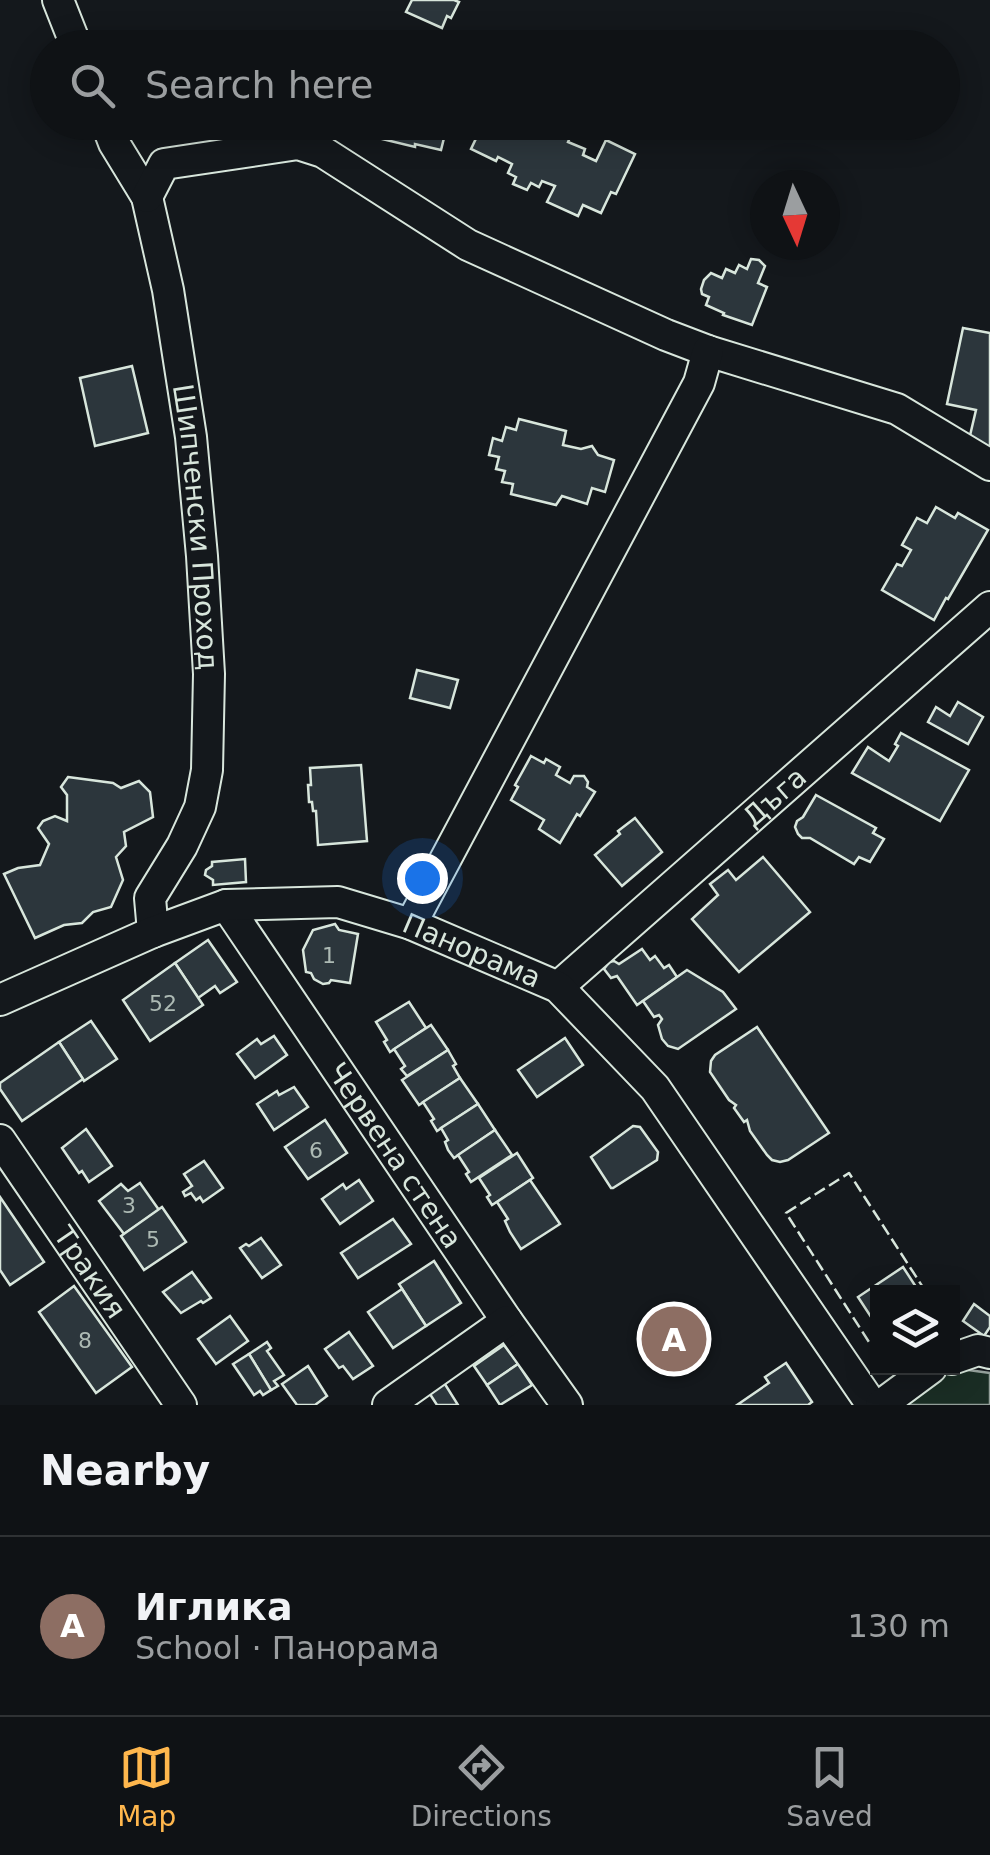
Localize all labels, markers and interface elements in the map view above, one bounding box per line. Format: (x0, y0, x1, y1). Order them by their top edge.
search box (30, 30, 960, 140)
icon: search (65, 58, 120, 113)
text: Search here (145, 63, 373, 107)
north arrow (750, 170, 840, 260)
street label: Шипченски Проход (166, 382, 225, 671)
street label: Дъга (736, 760, 813, 834)
your location (397, 853, 448, 904)
street label: Панорама (398, 907, 546, 995)
house number: 1 (322, 943, 336, 968)
house number: 52 (149, 991, 177, 1016)
street label: Червена стена (320, 1056, 469, 1255)
house number: 6 (309, 1138, 323, 1163)
house number: 3 (122, 1193, 136, 1218)
street label: Тракия (46, 1219, 133, 1325)
house number: 5 (146, 1227, 160, 1252)
map controls (870, 1285, 960, 1375)
button: layers (870, 1285, 960, 1375)
pin: A (642, 1302, 706, 1376)
house number: 8 (78, 1328, 92, 1353)
text: Nearby (40, 1446, 210, 1495)
text: Иглика (135, 1585, 293, 1629)
text: A (60, 1607, 85, 1645)
text: 130 m (848, 1607, 950, 1645)
text: School · Панорама (135, 1629, 440, 1667)
tab: Map (117, 1740, 176, 1833)
tab: Directions (411, 1740, 552, 1833)
tab: Saved (786, 1740, 873, 1833)

